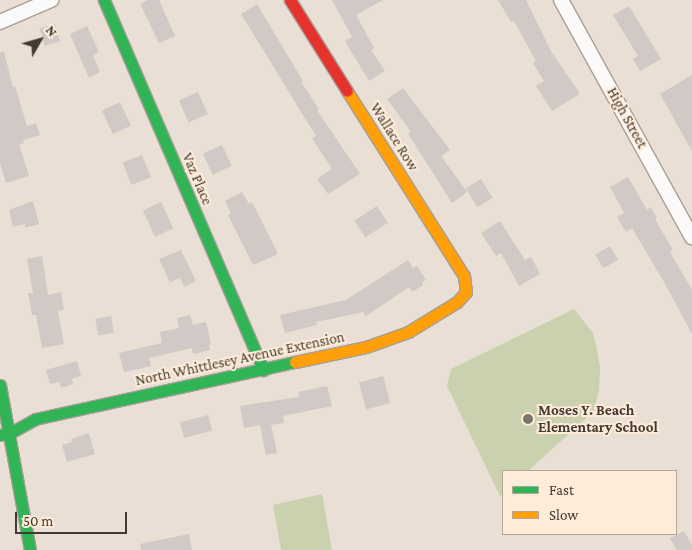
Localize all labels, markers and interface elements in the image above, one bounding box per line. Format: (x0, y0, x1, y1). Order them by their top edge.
north arrow (15, 15, 65, 65)
text: N (43, 22, 61, 39)
street label: High Street (603, 84, 651, 152)
street label: Wallace Row (366, 100, 422, 174)
street label: Vaz Place (178, 150, 216, 208)
street label: North Whittlesey Avenue Extension (134, 328, 346, 390)
place label: Moses Y. Beach Elementary School (538, 401, 658, 436)
marker: Moses Y. Beach Elementary School (522, 413, 534, 425)
legend (502, 470, 677, 535)
text: Fast (549, 482, 574, 498)
scale bar (18, 502, 130, 534)
text: Slow (549, 507, 578, 523)
text: 50 m (23, 513, 53, 529)

